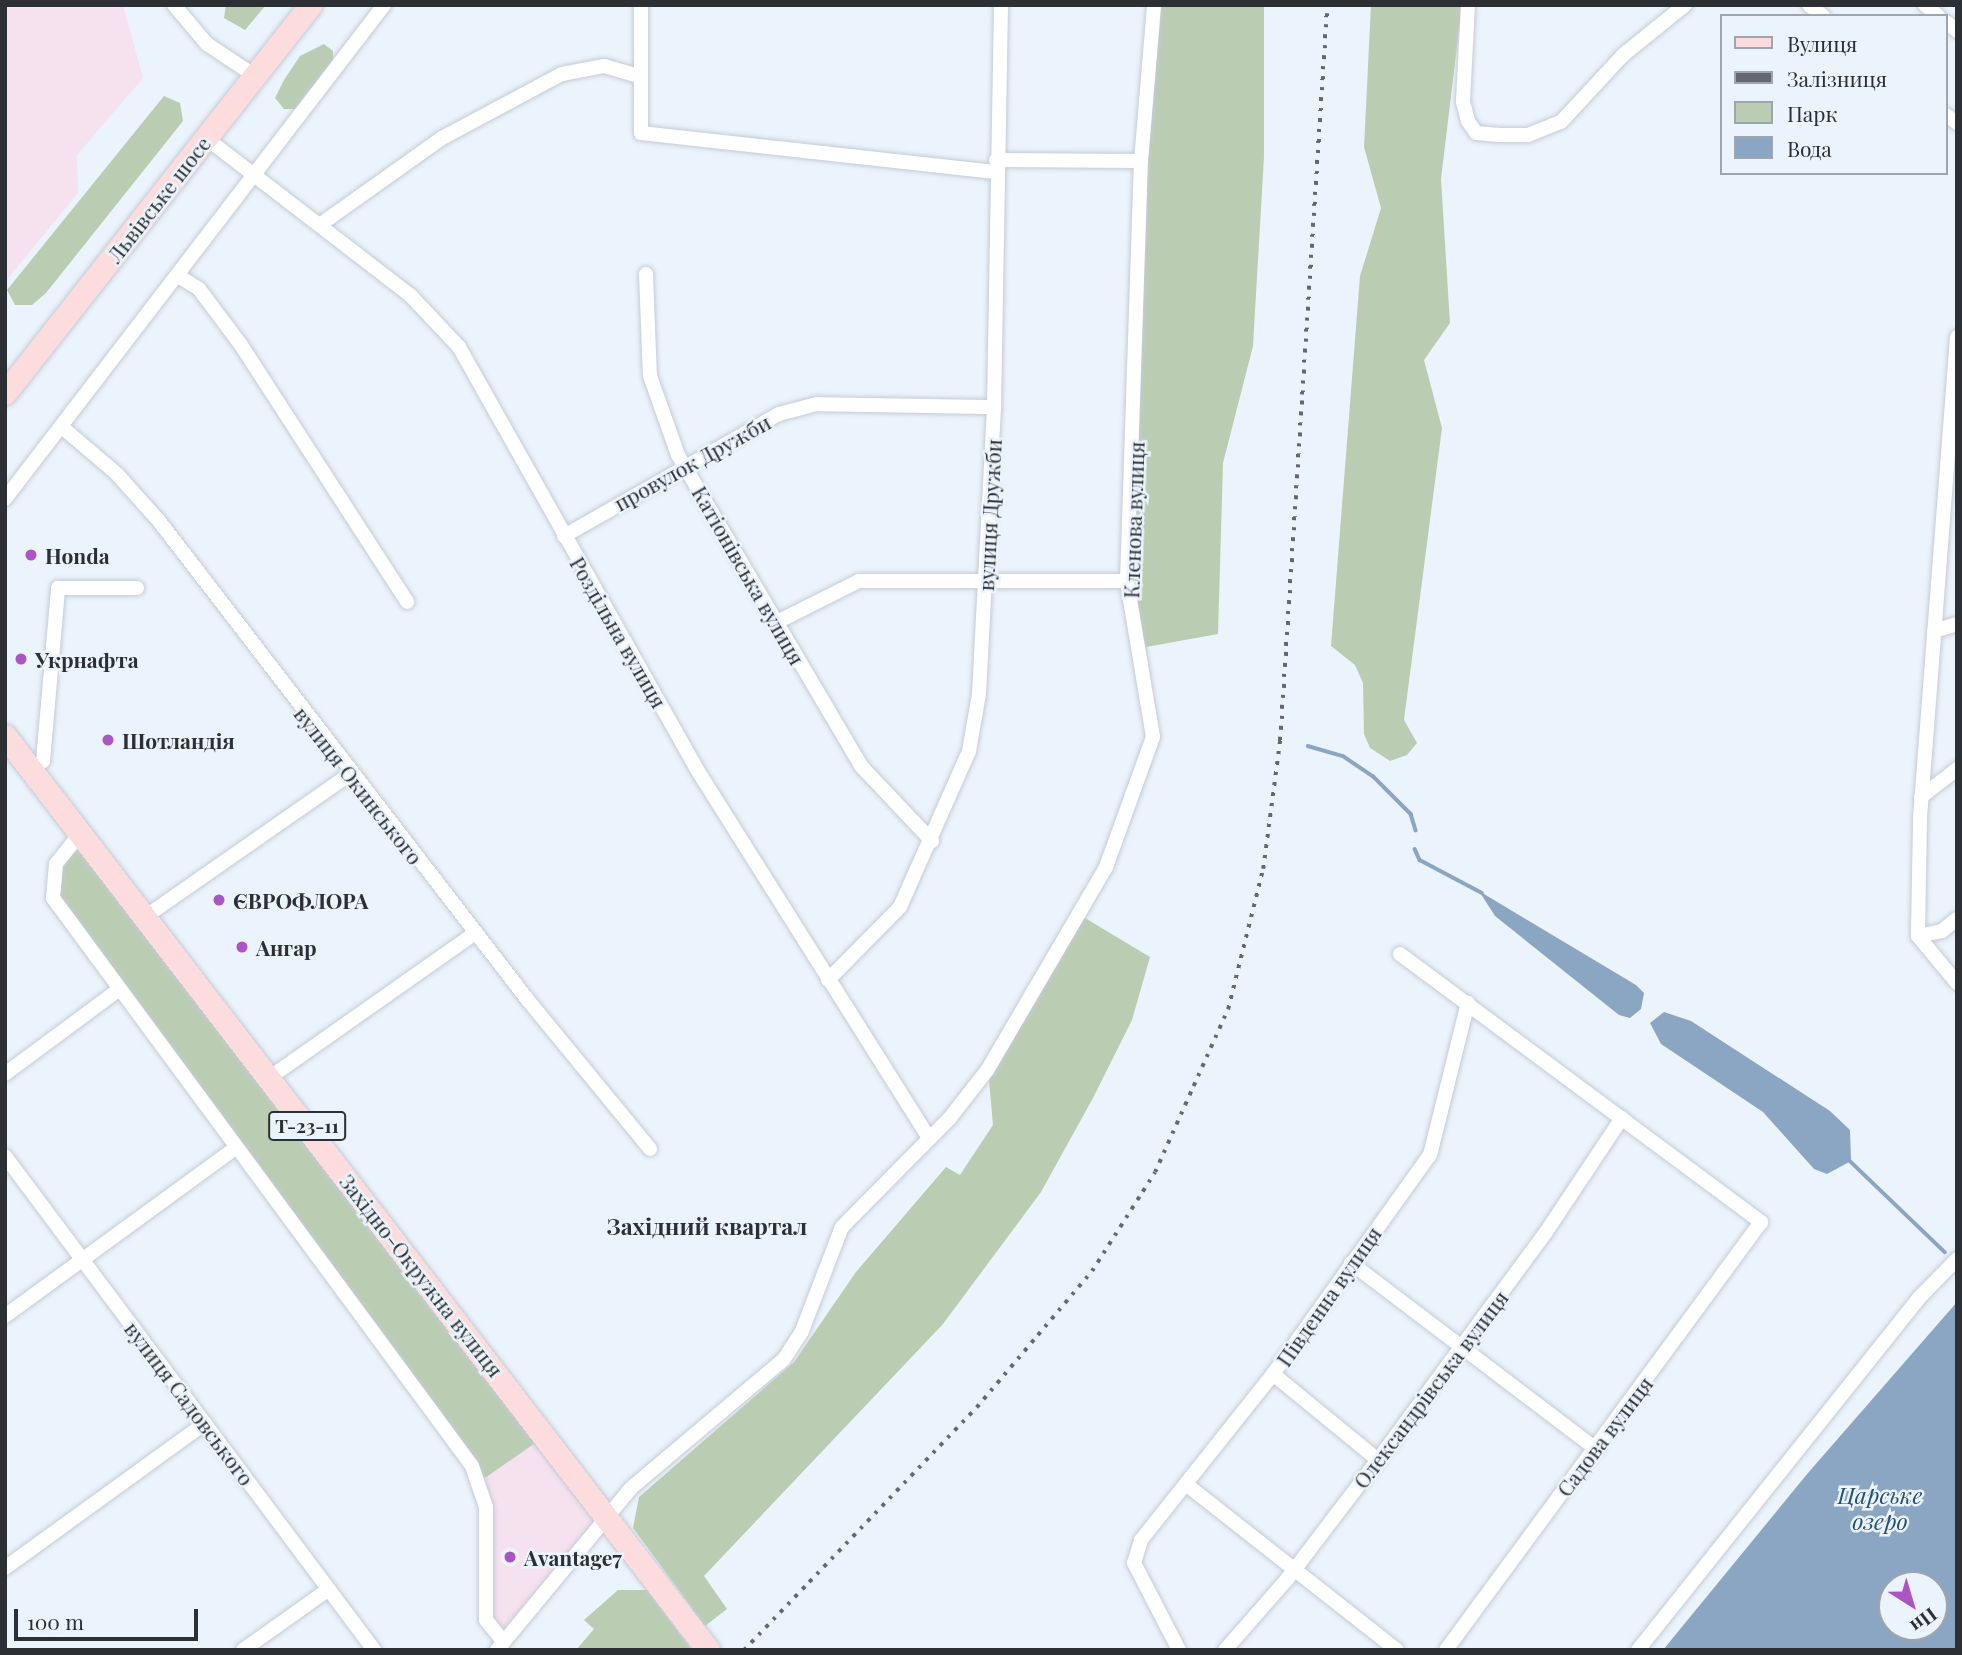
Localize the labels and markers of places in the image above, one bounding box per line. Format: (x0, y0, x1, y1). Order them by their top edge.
place label: Honda (45, 542, 110, 568)
marker: Honda (23, 547, 39, 563)
place label: Укрнафта (35, 646, 139, 672)
marker: Укрнафта (13, 651, 29, 667)
place label: Шотландія (122, 727, 235, 753)
marker: Шотландія (100, 732, 116, 748)
place label: ЄВРОФЛОРА (233, 887, 369, 913)
marker: ЄВРОФЛОРА (211, 892, 227, 908)
place label: Ангар (256, 934, 317, 960)
marker: Ангар (234, 939, 250, 955)
place label: Avantage7 (524, 1544, 622, 1570)
marker: Avantage7 (502, 1549, 518, 1565)

